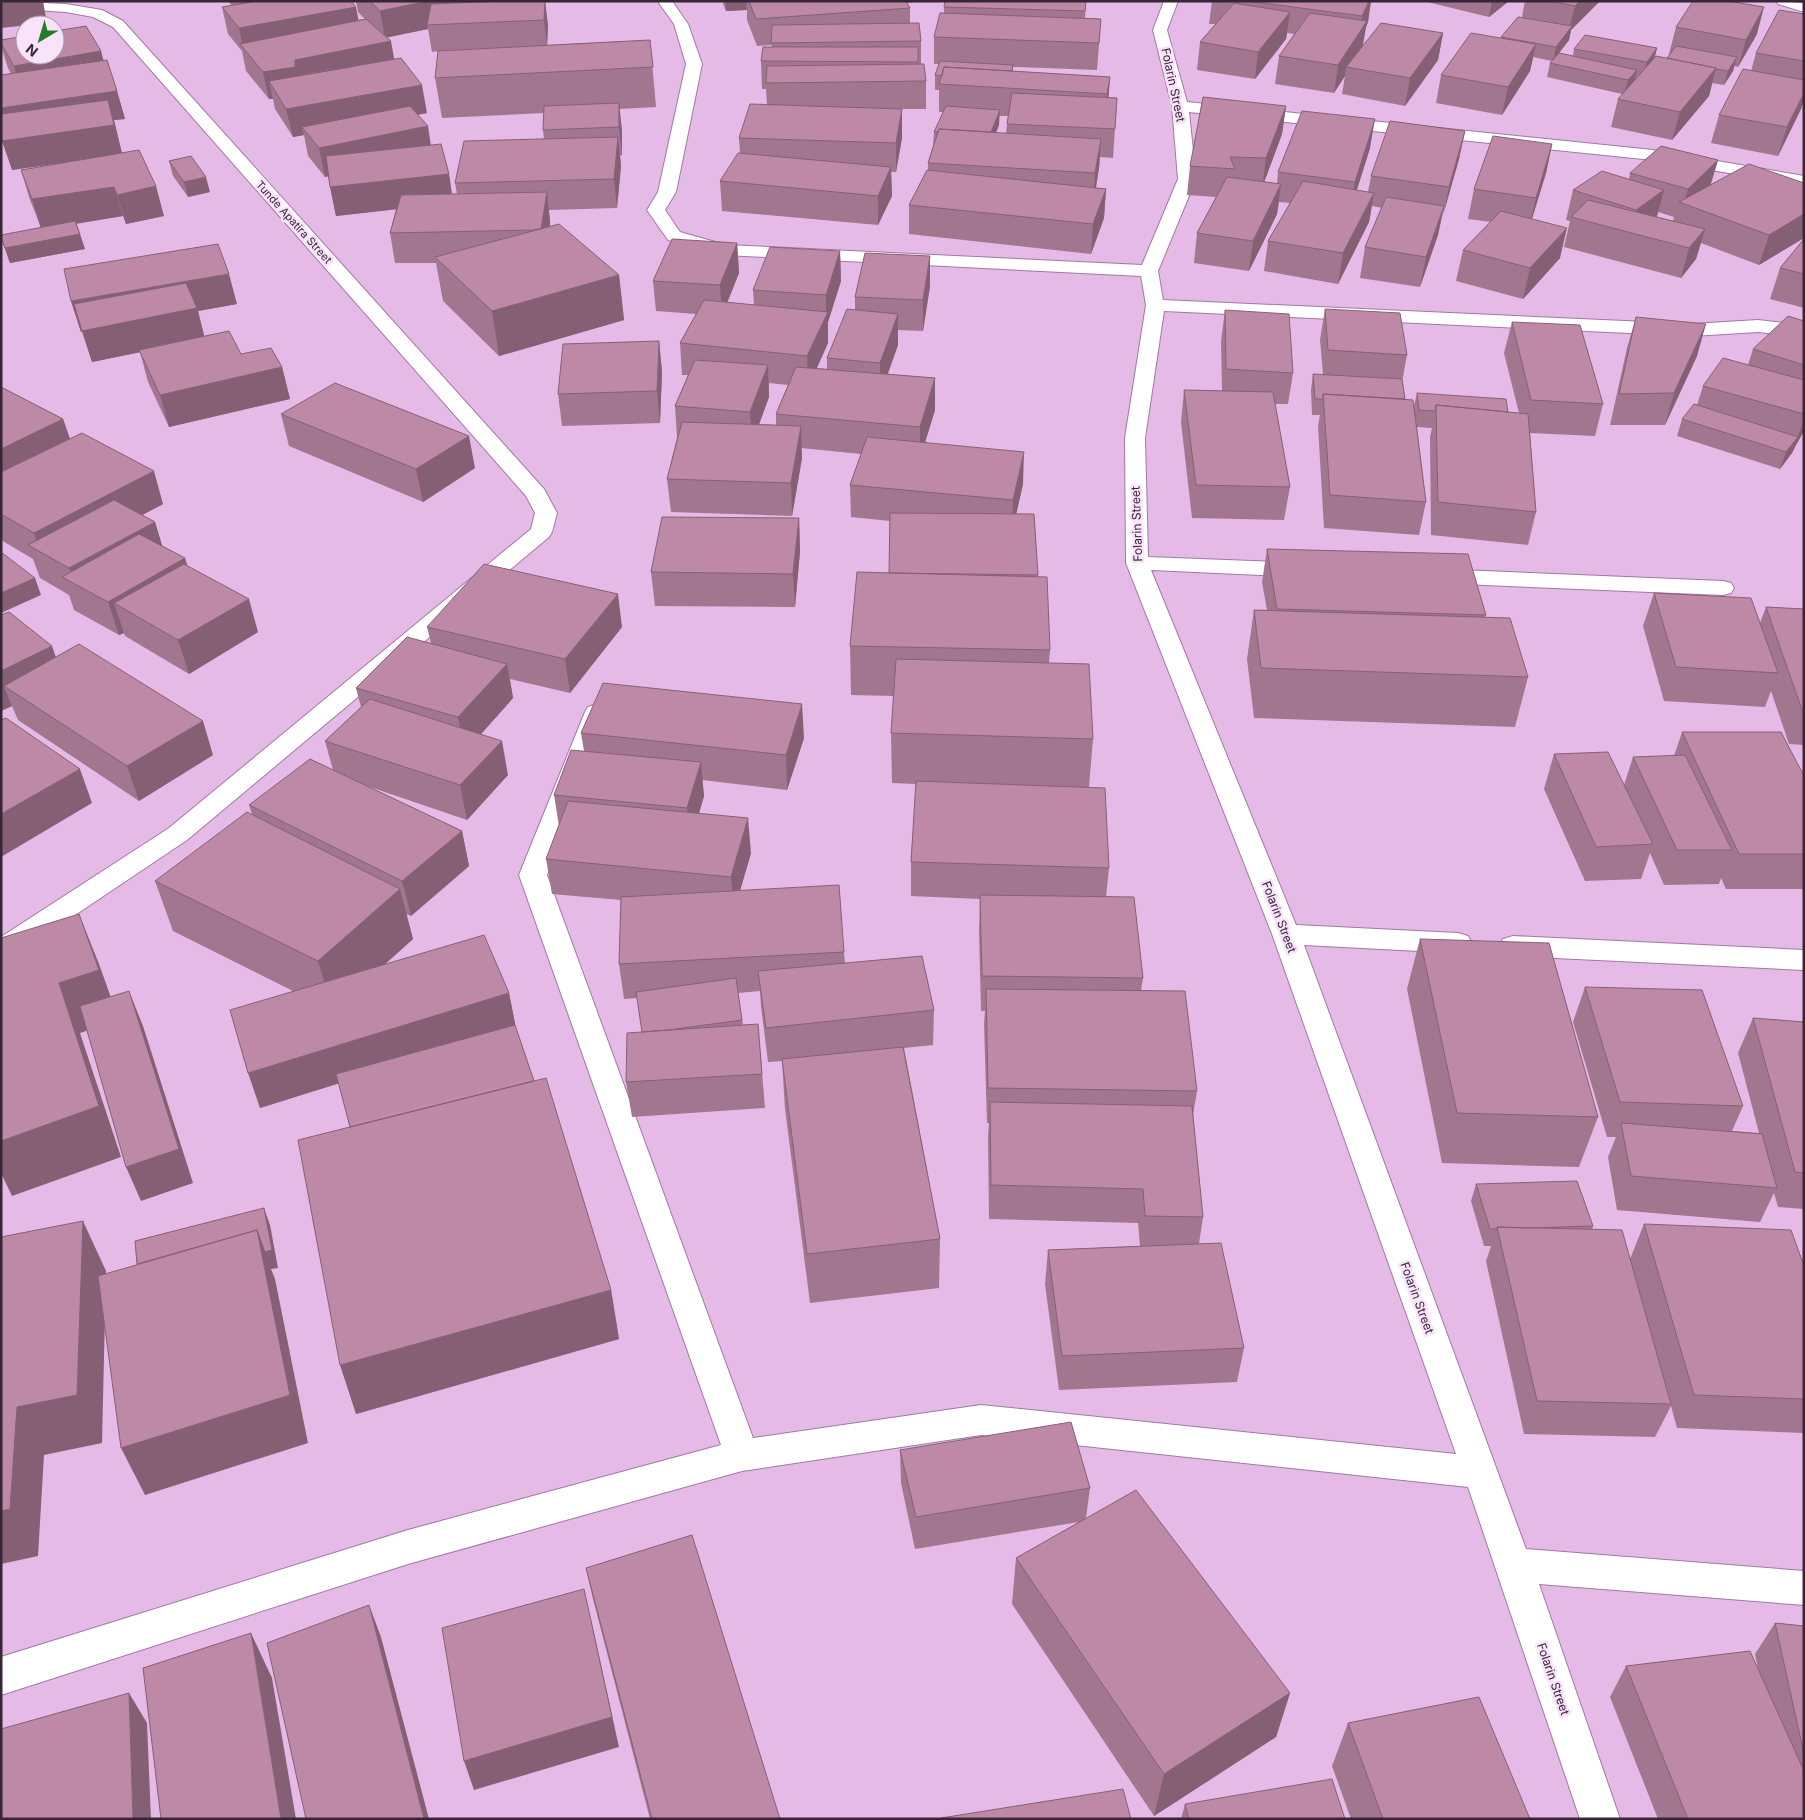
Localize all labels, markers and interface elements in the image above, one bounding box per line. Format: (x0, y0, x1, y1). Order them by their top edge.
north arrow (15, 15, 65, 65)
text: N (22, 41, 41, 61)
street label: Folarin Street (1158, 46, 1189, 123)
street label: Tunde Apatira Street (253, 178, 335, 267)
street label: Folarin Street (1128, 486, 1145, 562)
street label: Folarin Street (1259, 879, 1300, 955)
street label: Folarin Street (1398, 1260, 1437, 1336)
street label: Folarin Street (1534, 1641, 1573, 1717)

